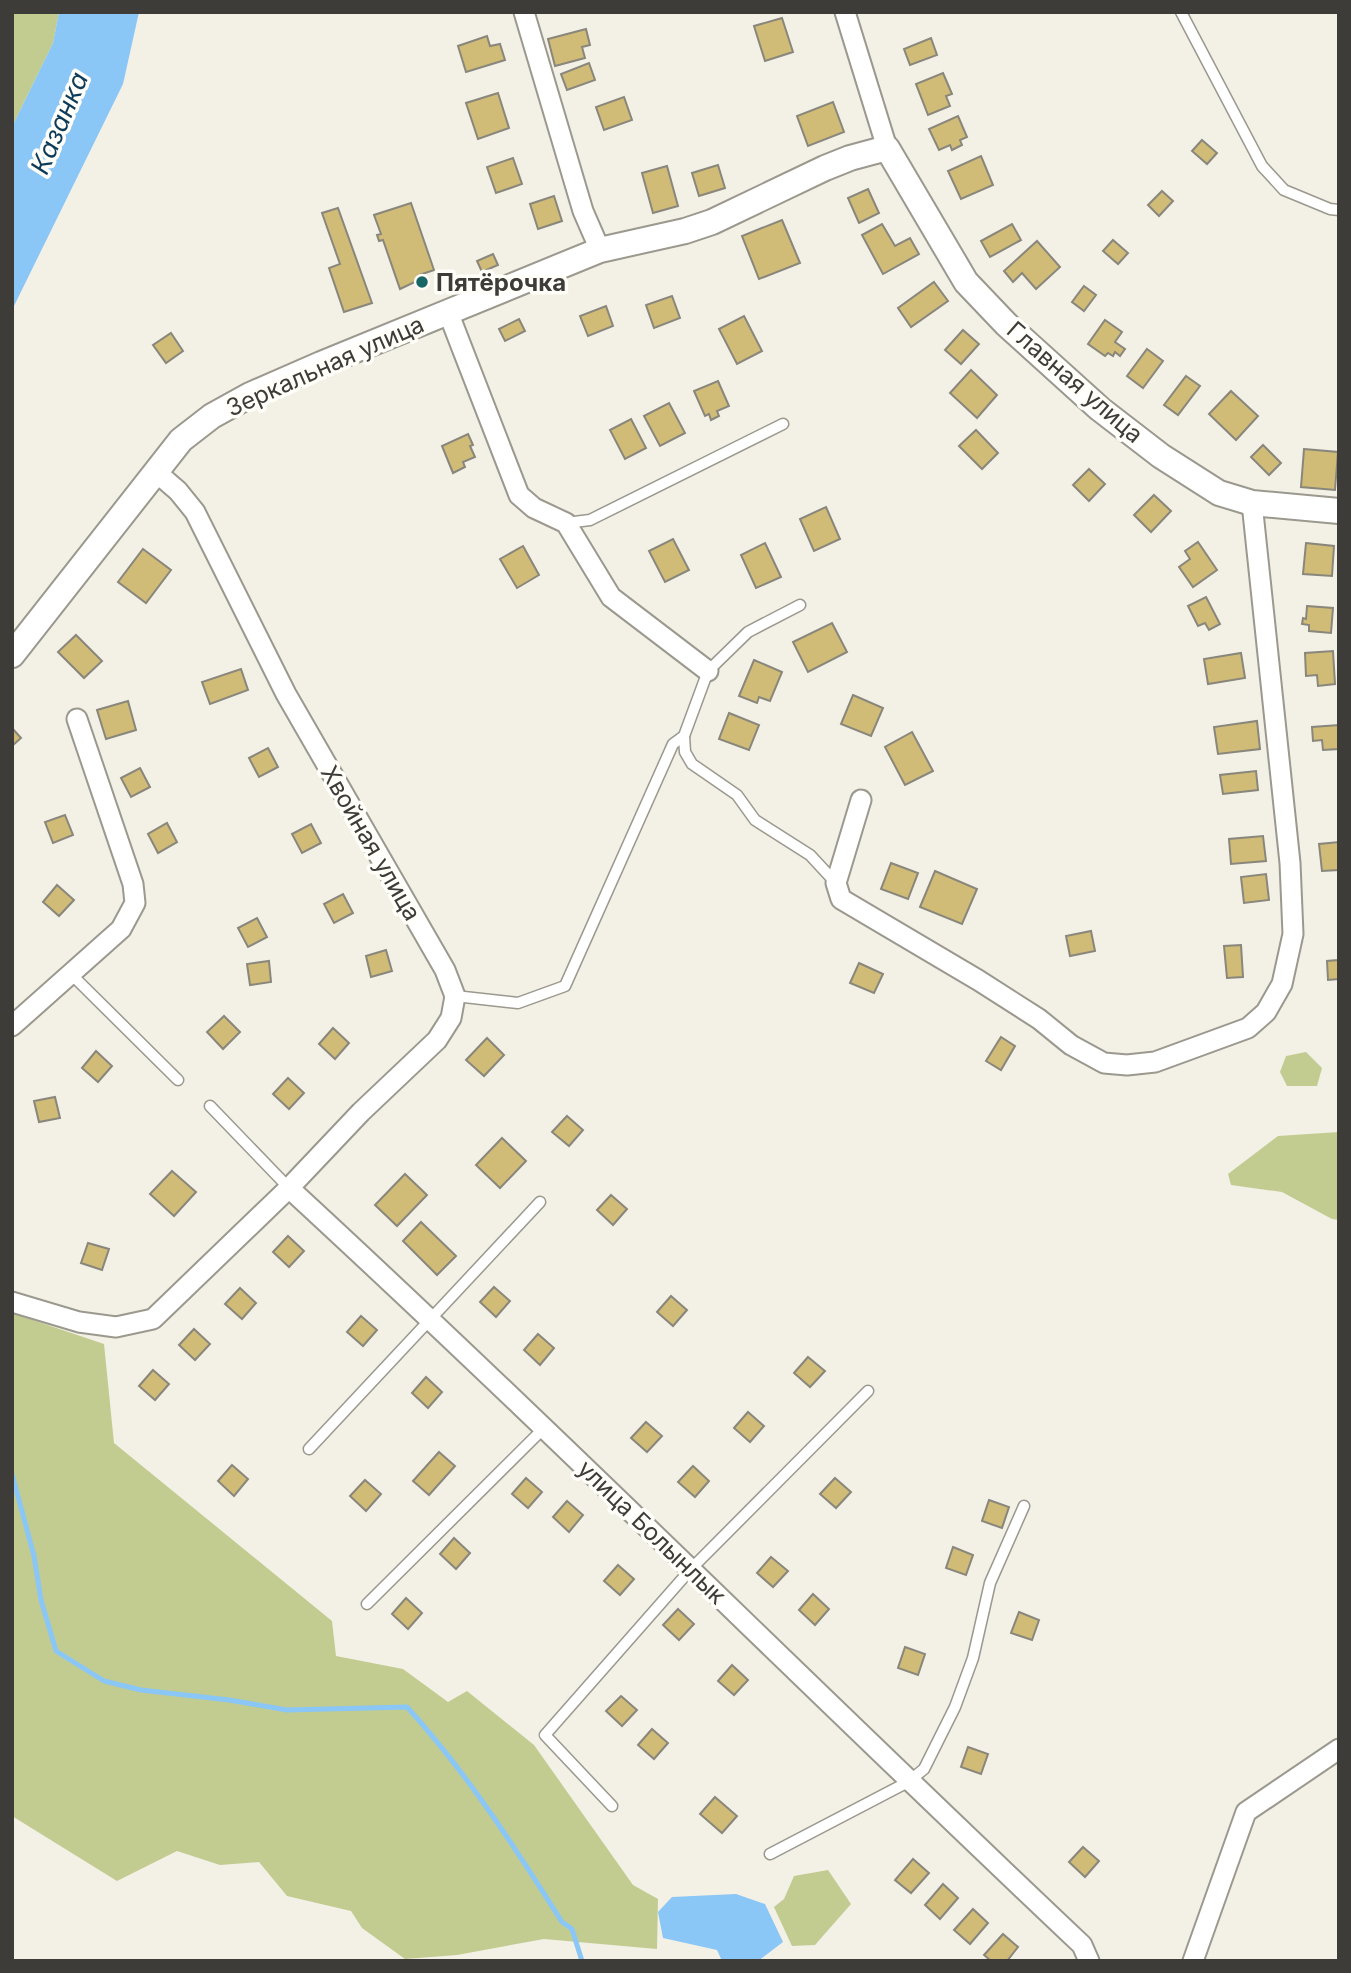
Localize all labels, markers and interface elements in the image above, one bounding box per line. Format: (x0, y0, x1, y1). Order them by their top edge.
water label: Казанка (24, 67, 94, 179)
place label: Пятёрочка (436, 268, 566, 297)
marker: Пятёрочка (414, 274, 430, 290)
street label: Зеркальная улица (222, 309, 428, 423)
street label: Главная улица (1001, 315, 1149, 449)
street label: Хвойная улица (315, 760, 427, 926)
street label: улица Болынлык (572, 1454, 732, 1610)

